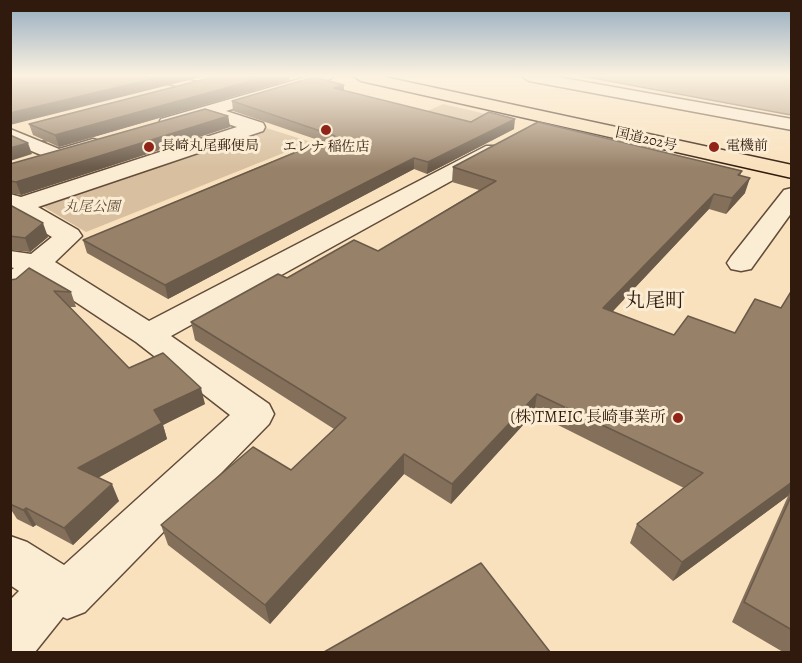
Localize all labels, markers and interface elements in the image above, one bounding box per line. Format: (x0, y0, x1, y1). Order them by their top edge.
marker: エレナ 稲佐店 (319, 123, 333, 137)
street label: 国道202号 (614, 125, 678, 155)
place label: 長崎丸尾郵便局 (161, 139, 259, 155)
place label: 電機前 (726, 139, 768, 155)
marker: 長崎丸尾郵便局 (142, 140, 156, 154)
place label: エレナ 稲佐店 (283, 140, 369, 156)
marker: 電機前 (707, 140, 721, 154)
park label: 丸尾公園 (64, 200, 120, 216)
district label: 丸尾町 (625, 290, 685, 314)
place label: (株)TMEIC 長崎事業所 (511, 408, 666, 428)
marker: (株)TMEIC 長崎事業所 (671, 411, 685, 425)

